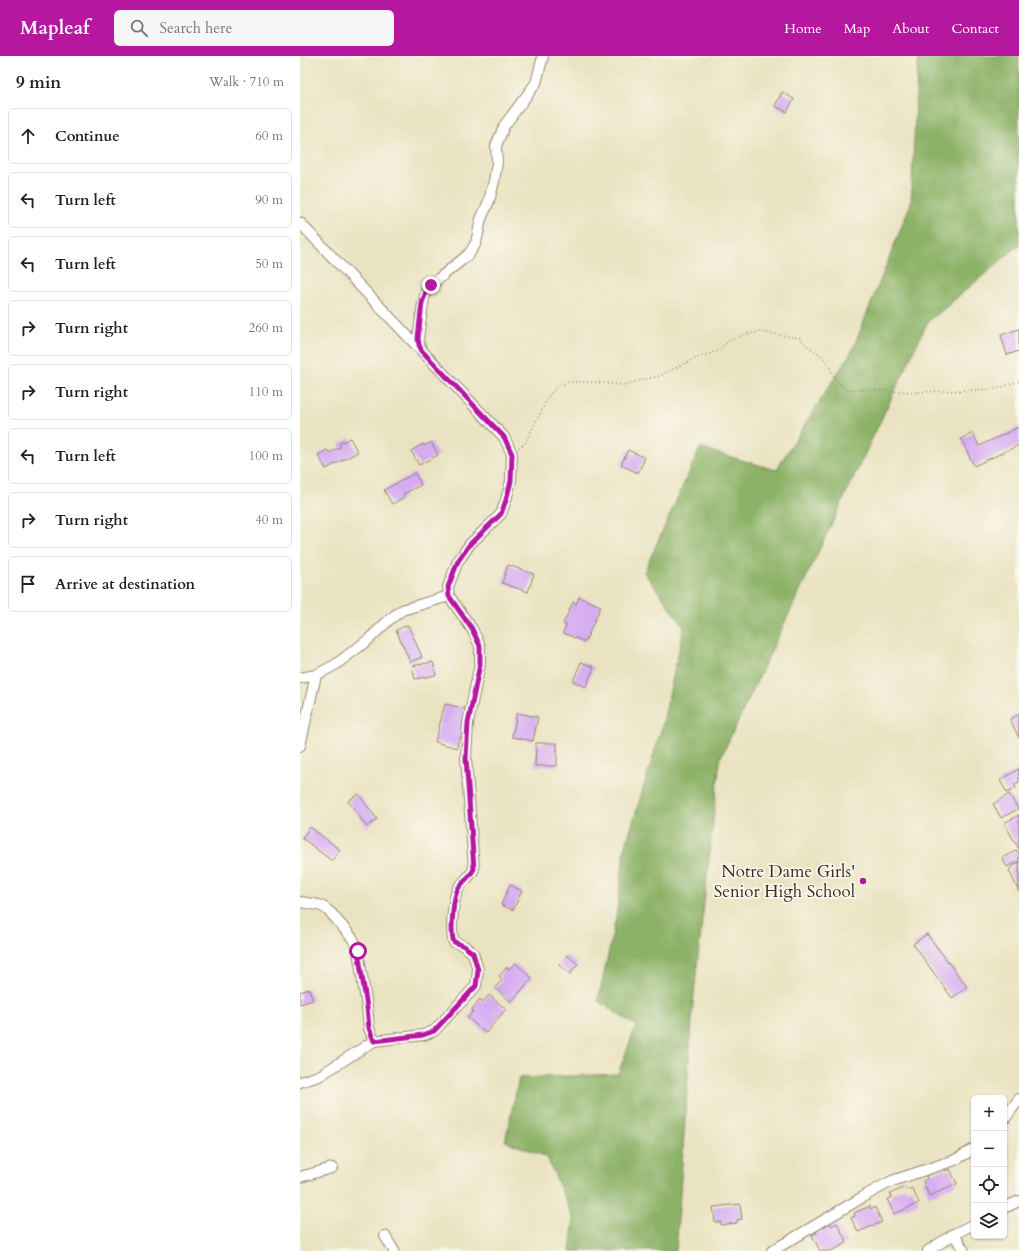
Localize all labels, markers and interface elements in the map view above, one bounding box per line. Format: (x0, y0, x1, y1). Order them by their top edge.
search box (114, 10, 394, 46)
text: Mapleaf (20, 15, 90, 41)
icon: search (128, 17, 150, 39)
text: Search here (160, 18, 232, 38)
text: Home (784, 19, 822, 38)
text: Map (844, 19, 870, 38)
text: About (892, 19, 929, 38)
text: Contact (951, 19, 999, 38)
text: 9 min (16, 71, 61, 94)
text: Walk · 710 m (209, 73, 284, 91)
icon: ahead (17, 125, 39, 147)
text: Continue (55, 126, 120, 146)
text: 60 m (255, 127, 283, 145)
icon: left (17, 189, 39, 211)
text: Turn left (55, 190, 116, 210)
text: 90 m (255, 191, 283, 209)
icon: left (17, 253, 39, 275)
text: Turn left (55, 254, 116, 274)
text: 50 m (255, 255, 283, 273)
route end (422, 276, 440, 294)
icon: right (17, 317, 39, 339)
text: Turn right (55, 318, 128, 338)
text: 260 m (249, 319, 283, 337)
icon: right (17, 381, 39, 403)
text: Turn right (55, 382, 128, 402)
text: 110 m (249, 383, 283, 401)
icon: left (17, 445, 39, 467)
text: Turn left (55, 446, 116, 466)
text: 100 m (249, 447, 283, 465)
icon: right (17, 509, 39, 531)
text: Turn right (55, 510, 128, 530)
text: 40 m (255, 511, 283, 529)
icon: arrive (17, 573, 39, 595)
text: Arrive at destination (55, 574, 195, 594)
place label: Notre Dame Girls' Senior High School (714, 860, 856, 903)
marker: Notre Dame Girls' Senior High School (858, 876, 868, 886)
route start (349, 942, 367, 960)
map controls (971, 1095, 1007, 1239)
button: + (971, 1095, 1007, 1131)
button: − (971, 1131, 1007, 1167)
button: locate (971, 1167, 1007, 1203)
button: layers (971, 1203, 1007, 1239)

